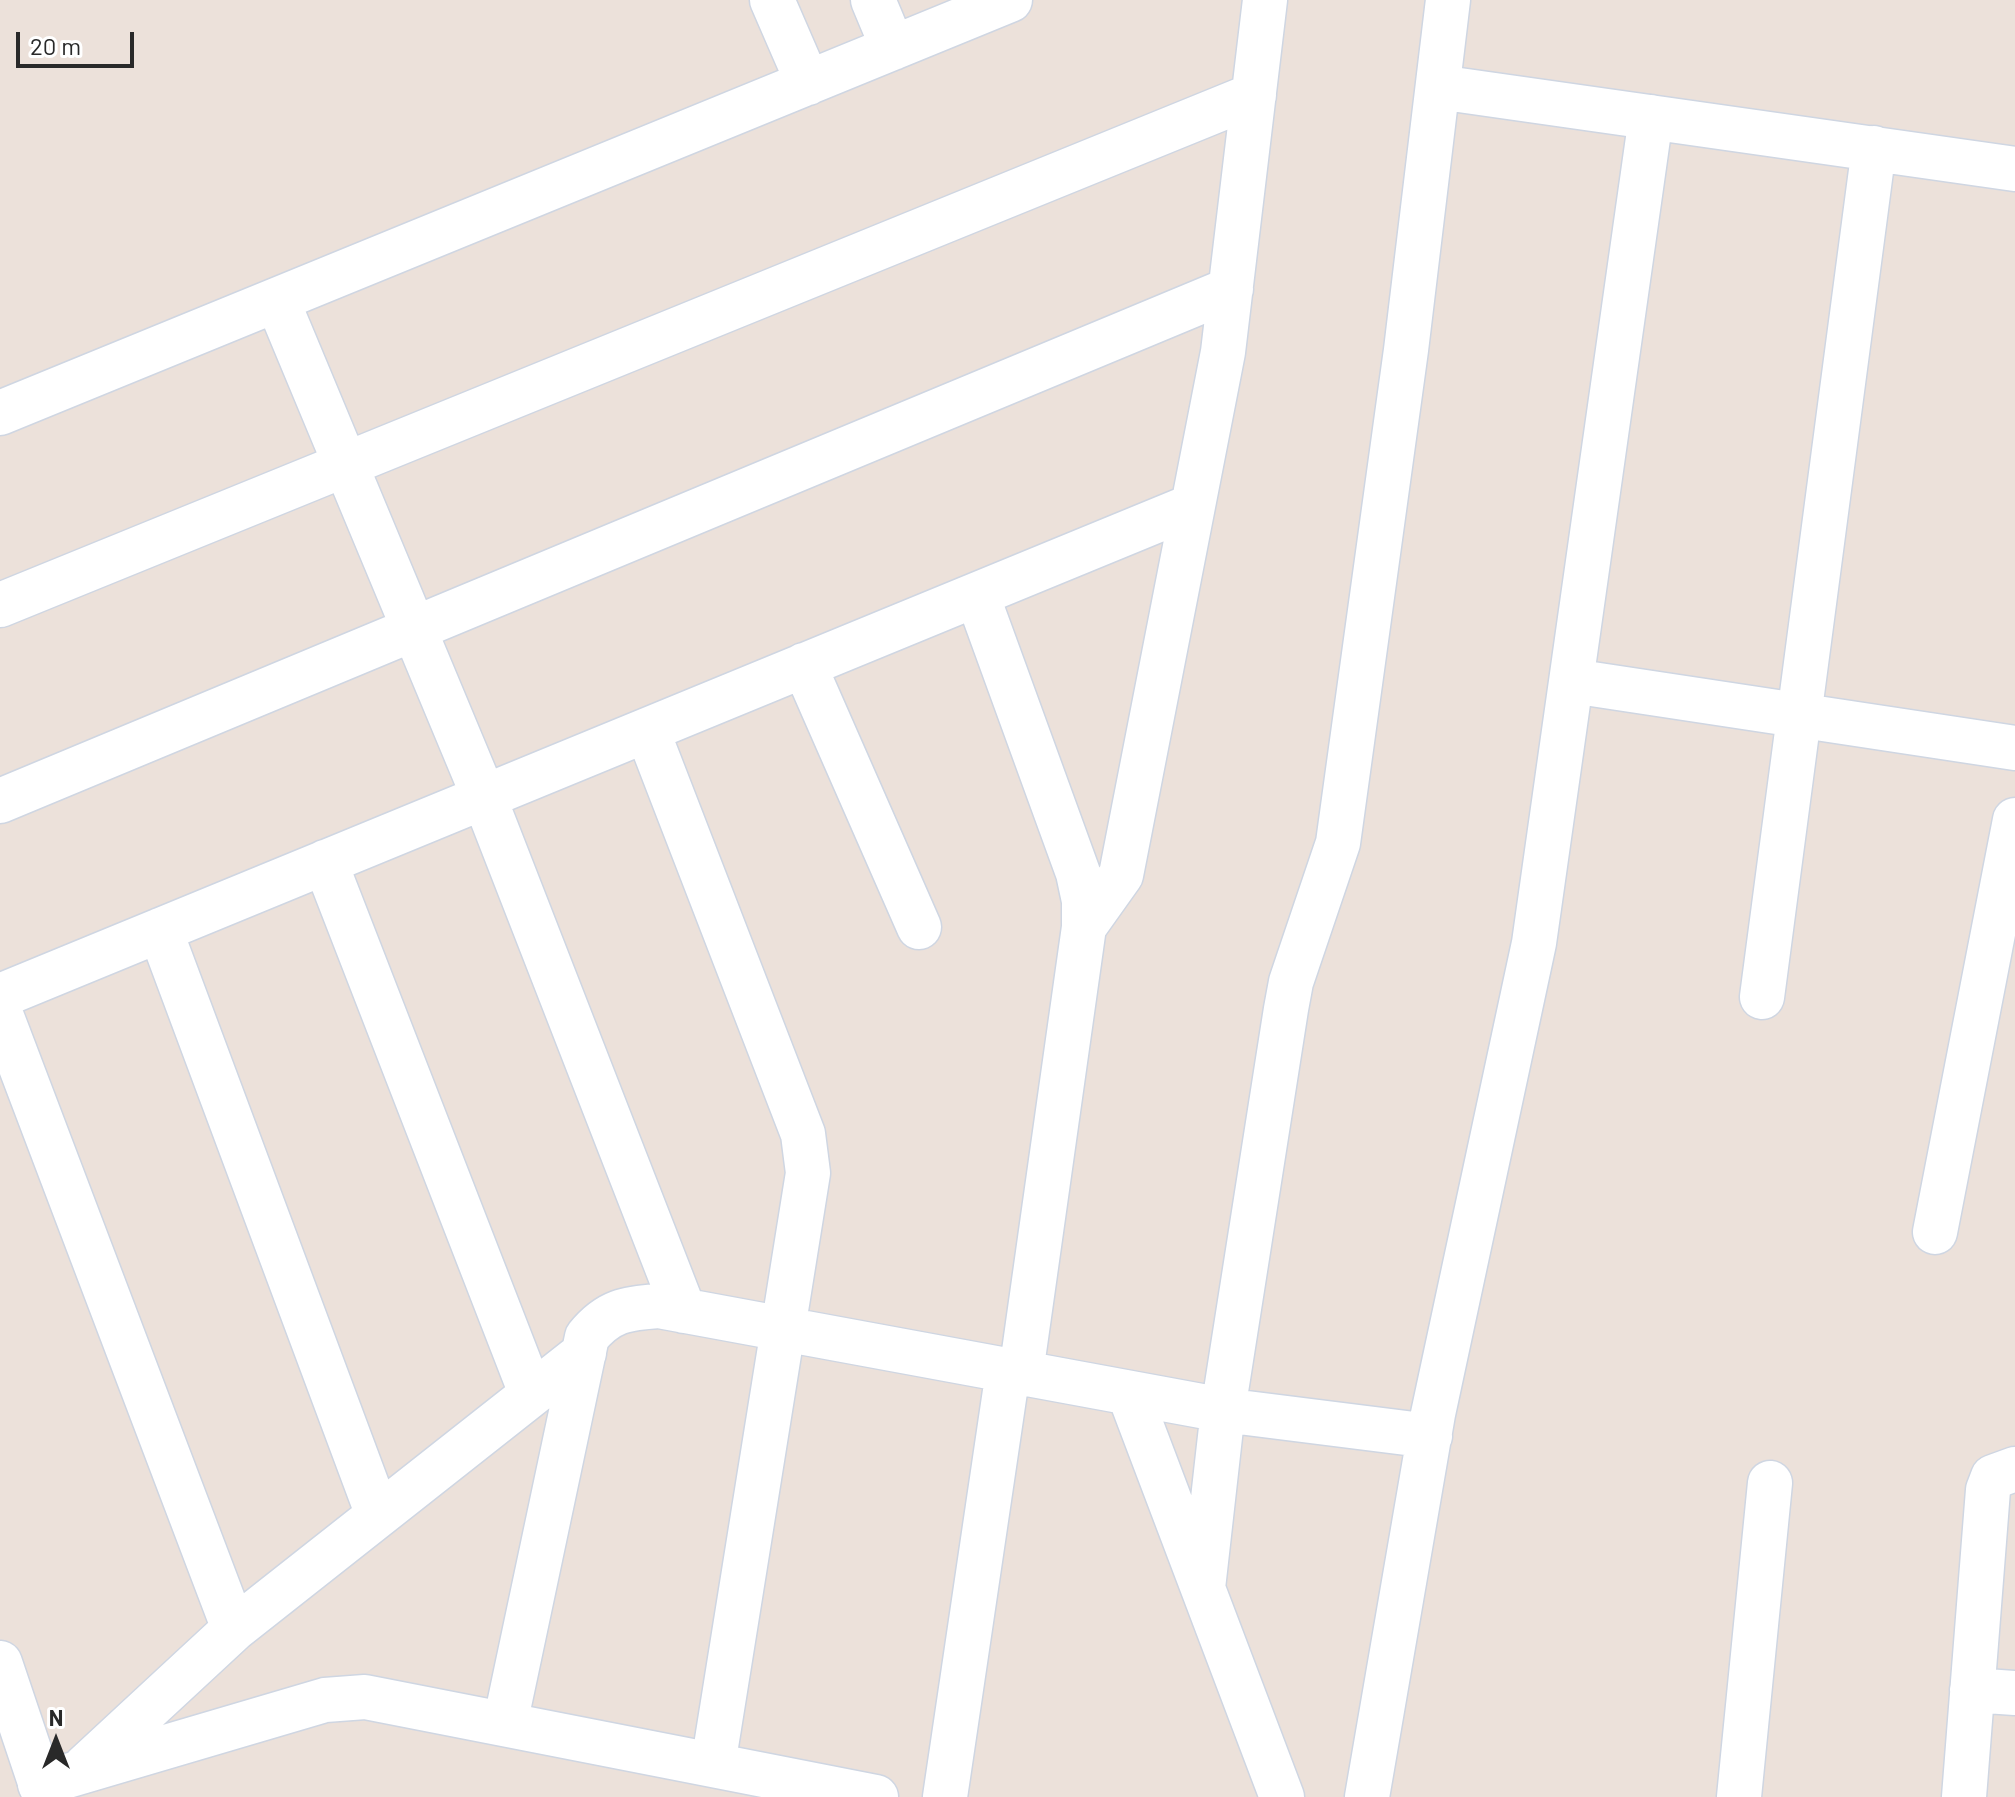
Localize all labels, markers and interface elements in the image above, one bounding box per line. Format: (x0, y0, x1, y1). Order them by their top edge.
scale bar (20, 16, 138, 66)
text: 20 m (30, 31, 81, 60)
north arrow (16, 1701, 96, 1781)
text: N (49, 1704, 63, 1730)

